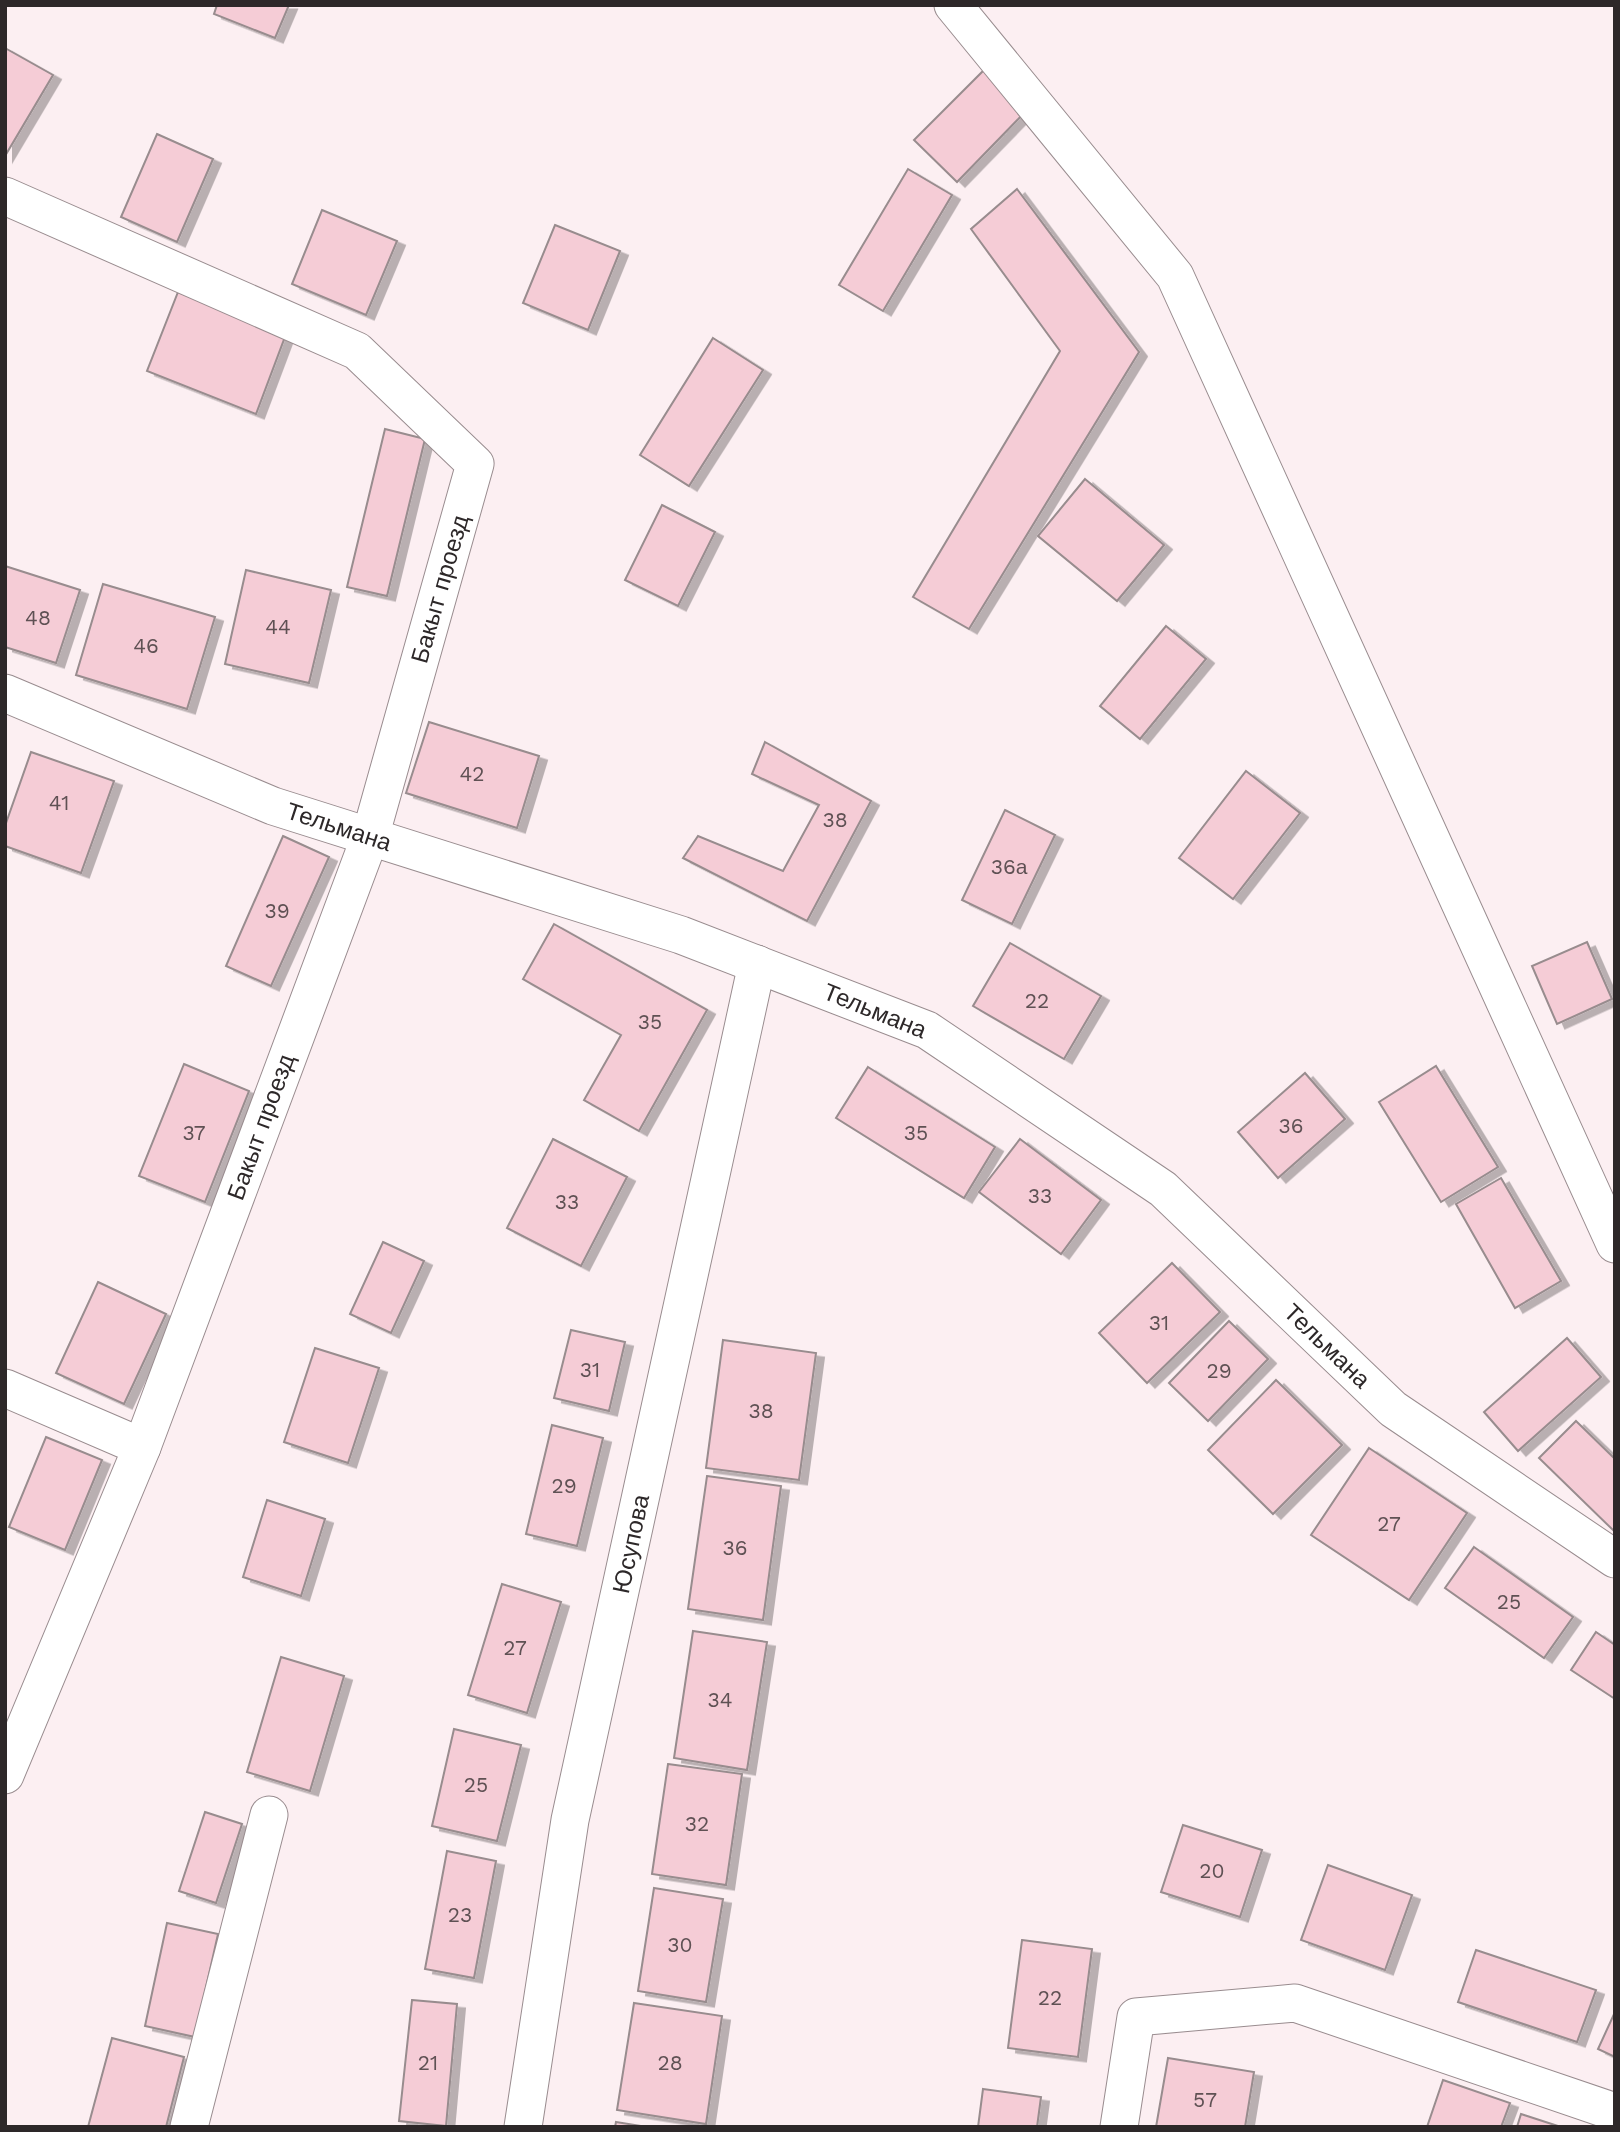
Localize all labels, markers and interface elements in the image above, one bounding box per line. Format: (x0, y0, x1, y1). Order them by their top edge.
street label: Бакыт проезд (405, 512, 475, 666)
house number: 48 (25, 605, 51, 630)
house number: 44 (265, 614, 291, 639)
house number: 46 (133, 633, 159, 658)
house number: 42 (459, 761, 485, 786)
house number: 41 (49, 790, 69, 815)
street label: Тельмана (283, 797, 396, 857)
house number: 38 (822, 807, 848, 832)
house number: 36а (991, 854, 1028, 879)
house number: 39 (264, 898, 290, 923)
street label: Тельмана (819, 978, 931, 1045)
house number: 22 (1025, 988, 1049, 1013)
house number: 35 (638, 1009, 662, 1034)
street label: Бакыт проезд (222, 1050, 300, 1204)
house number: 36 (1278, 1113, 1304, 1138)
house number: 37 (182, 1120, 206, 1145)
house number: 35 (904, 1120, 928, 1145)
house number: 33 (1028, 1183, 1052, 1208)
house number: 33 (555, 1189, 579, 1214)
street label: Тельмана (1278, 1298, 1376, 1394)
house number: 31 (1149, 1310, 1169, 1335)
house number: 31 (580, 1357, 600, 1382)
house number: 29 (1206, 1358, 1232, 1383)
house number: 38 (748, 1398, 774, 1423)
house number: 29 (551, 1473, 577, 1498)
street label: Юсупова (607, 1491, 655, 1596)
house number: 27 (1377, 1511, 1401, 1536)
house number: 36 (722, 1535, 748, 1560)
house number: 25 (1497, 1589, 1521, 1614)
house number: 27 (503, 1635, 527, 1660)
house number: 34 (707, 1687, 733, 1712)
house number: 25 (464, 1772, 488, 1797)
house number: 32 (685, 1811, 709, 1836)
house number: 20 (1199, 1858, 1225, 1883)
house number: 23 (448, 1902, 472, 1927)
house number: 30 (667, 1932, 693, 1957)
house number: 22 (1038, 1985, 1062, 2010)
house number: 21 (418, 2050, 438, 2075)
house number: 28 (657, 2050, 683, 2075)
house number: 57 (1193, 2087, 1217, 2112)

